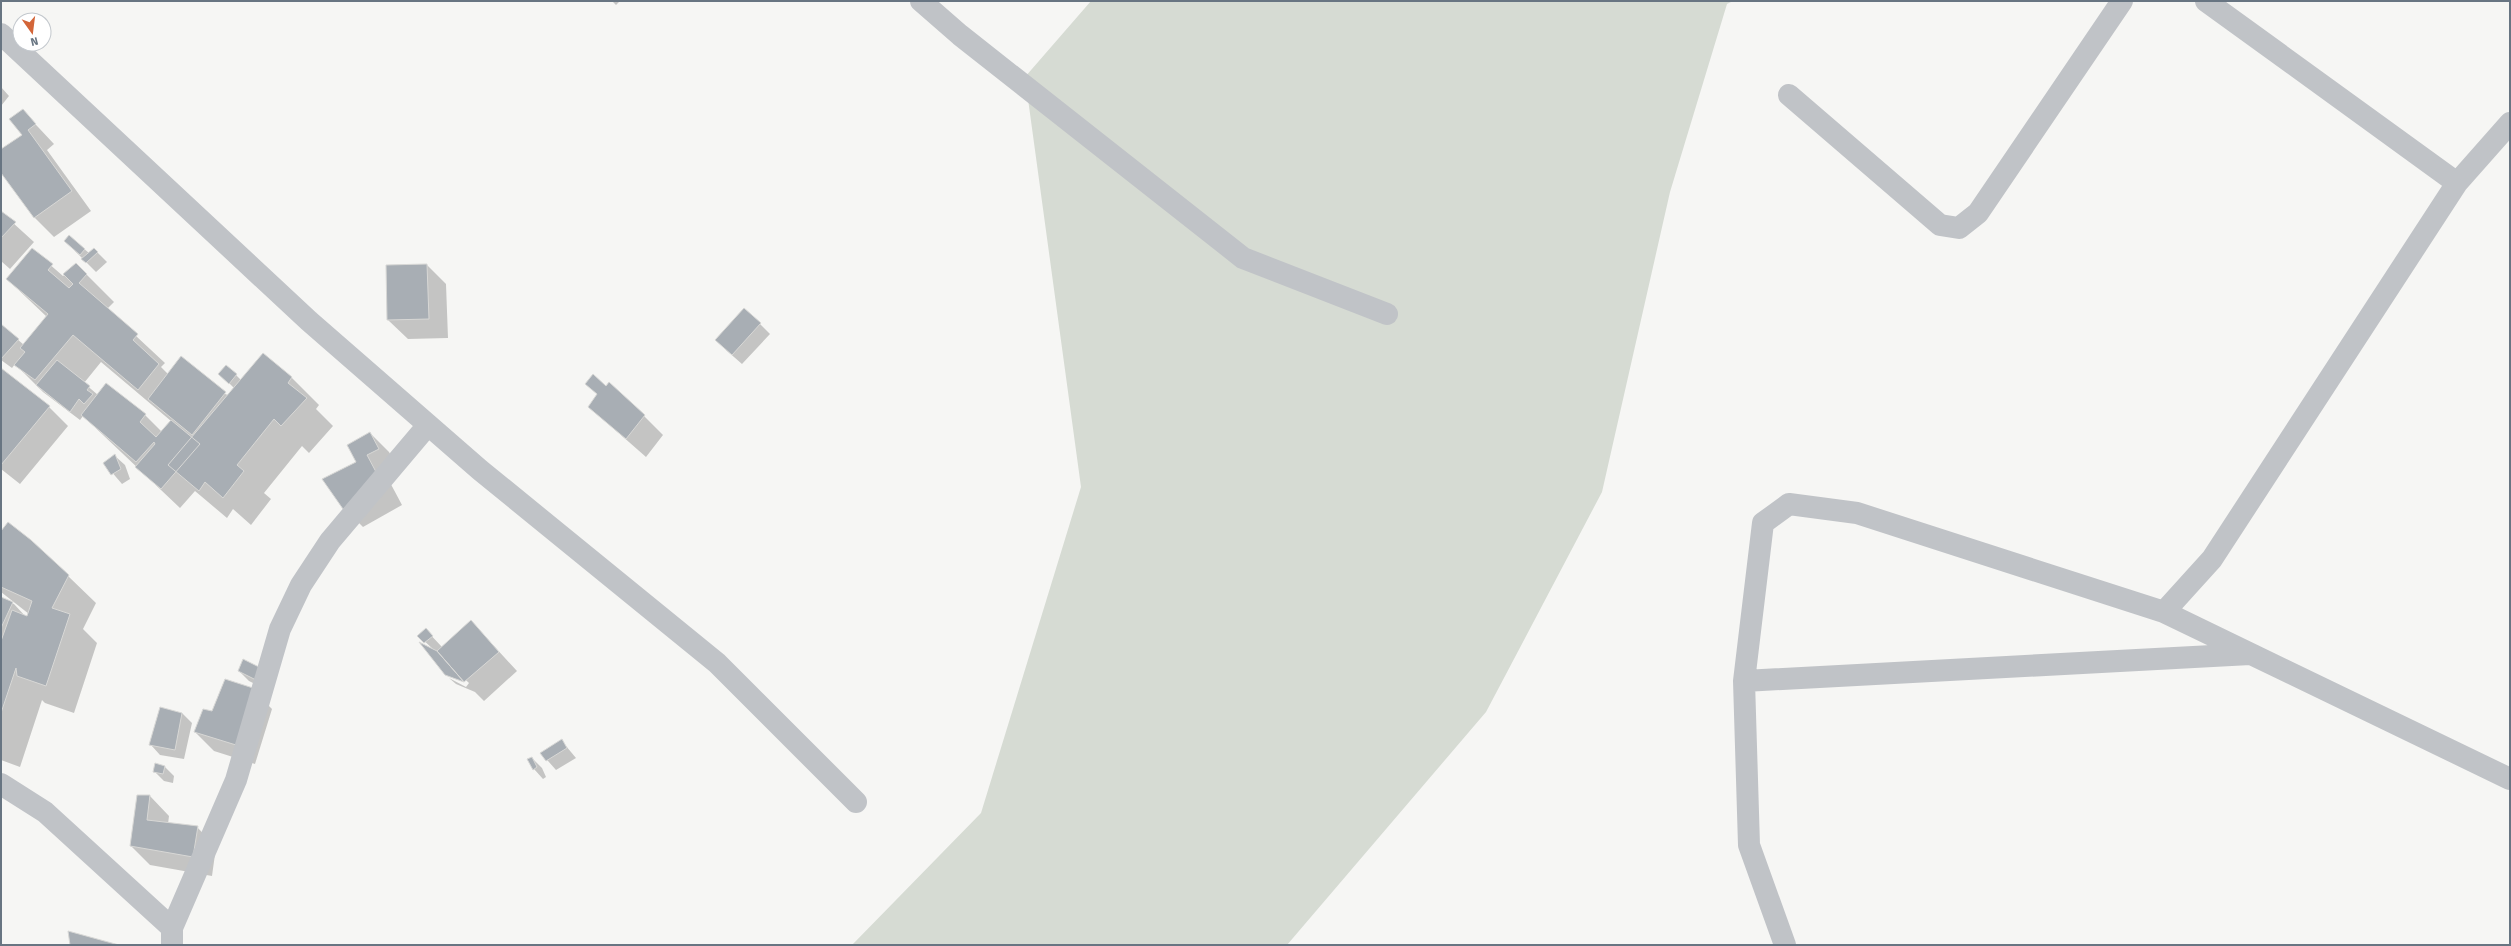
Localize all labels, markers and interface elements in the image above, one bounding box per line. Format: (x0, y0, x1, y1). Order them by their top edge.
north arrow (12, 12, 52, 52)
text: N (29, 34, 39, 48)

